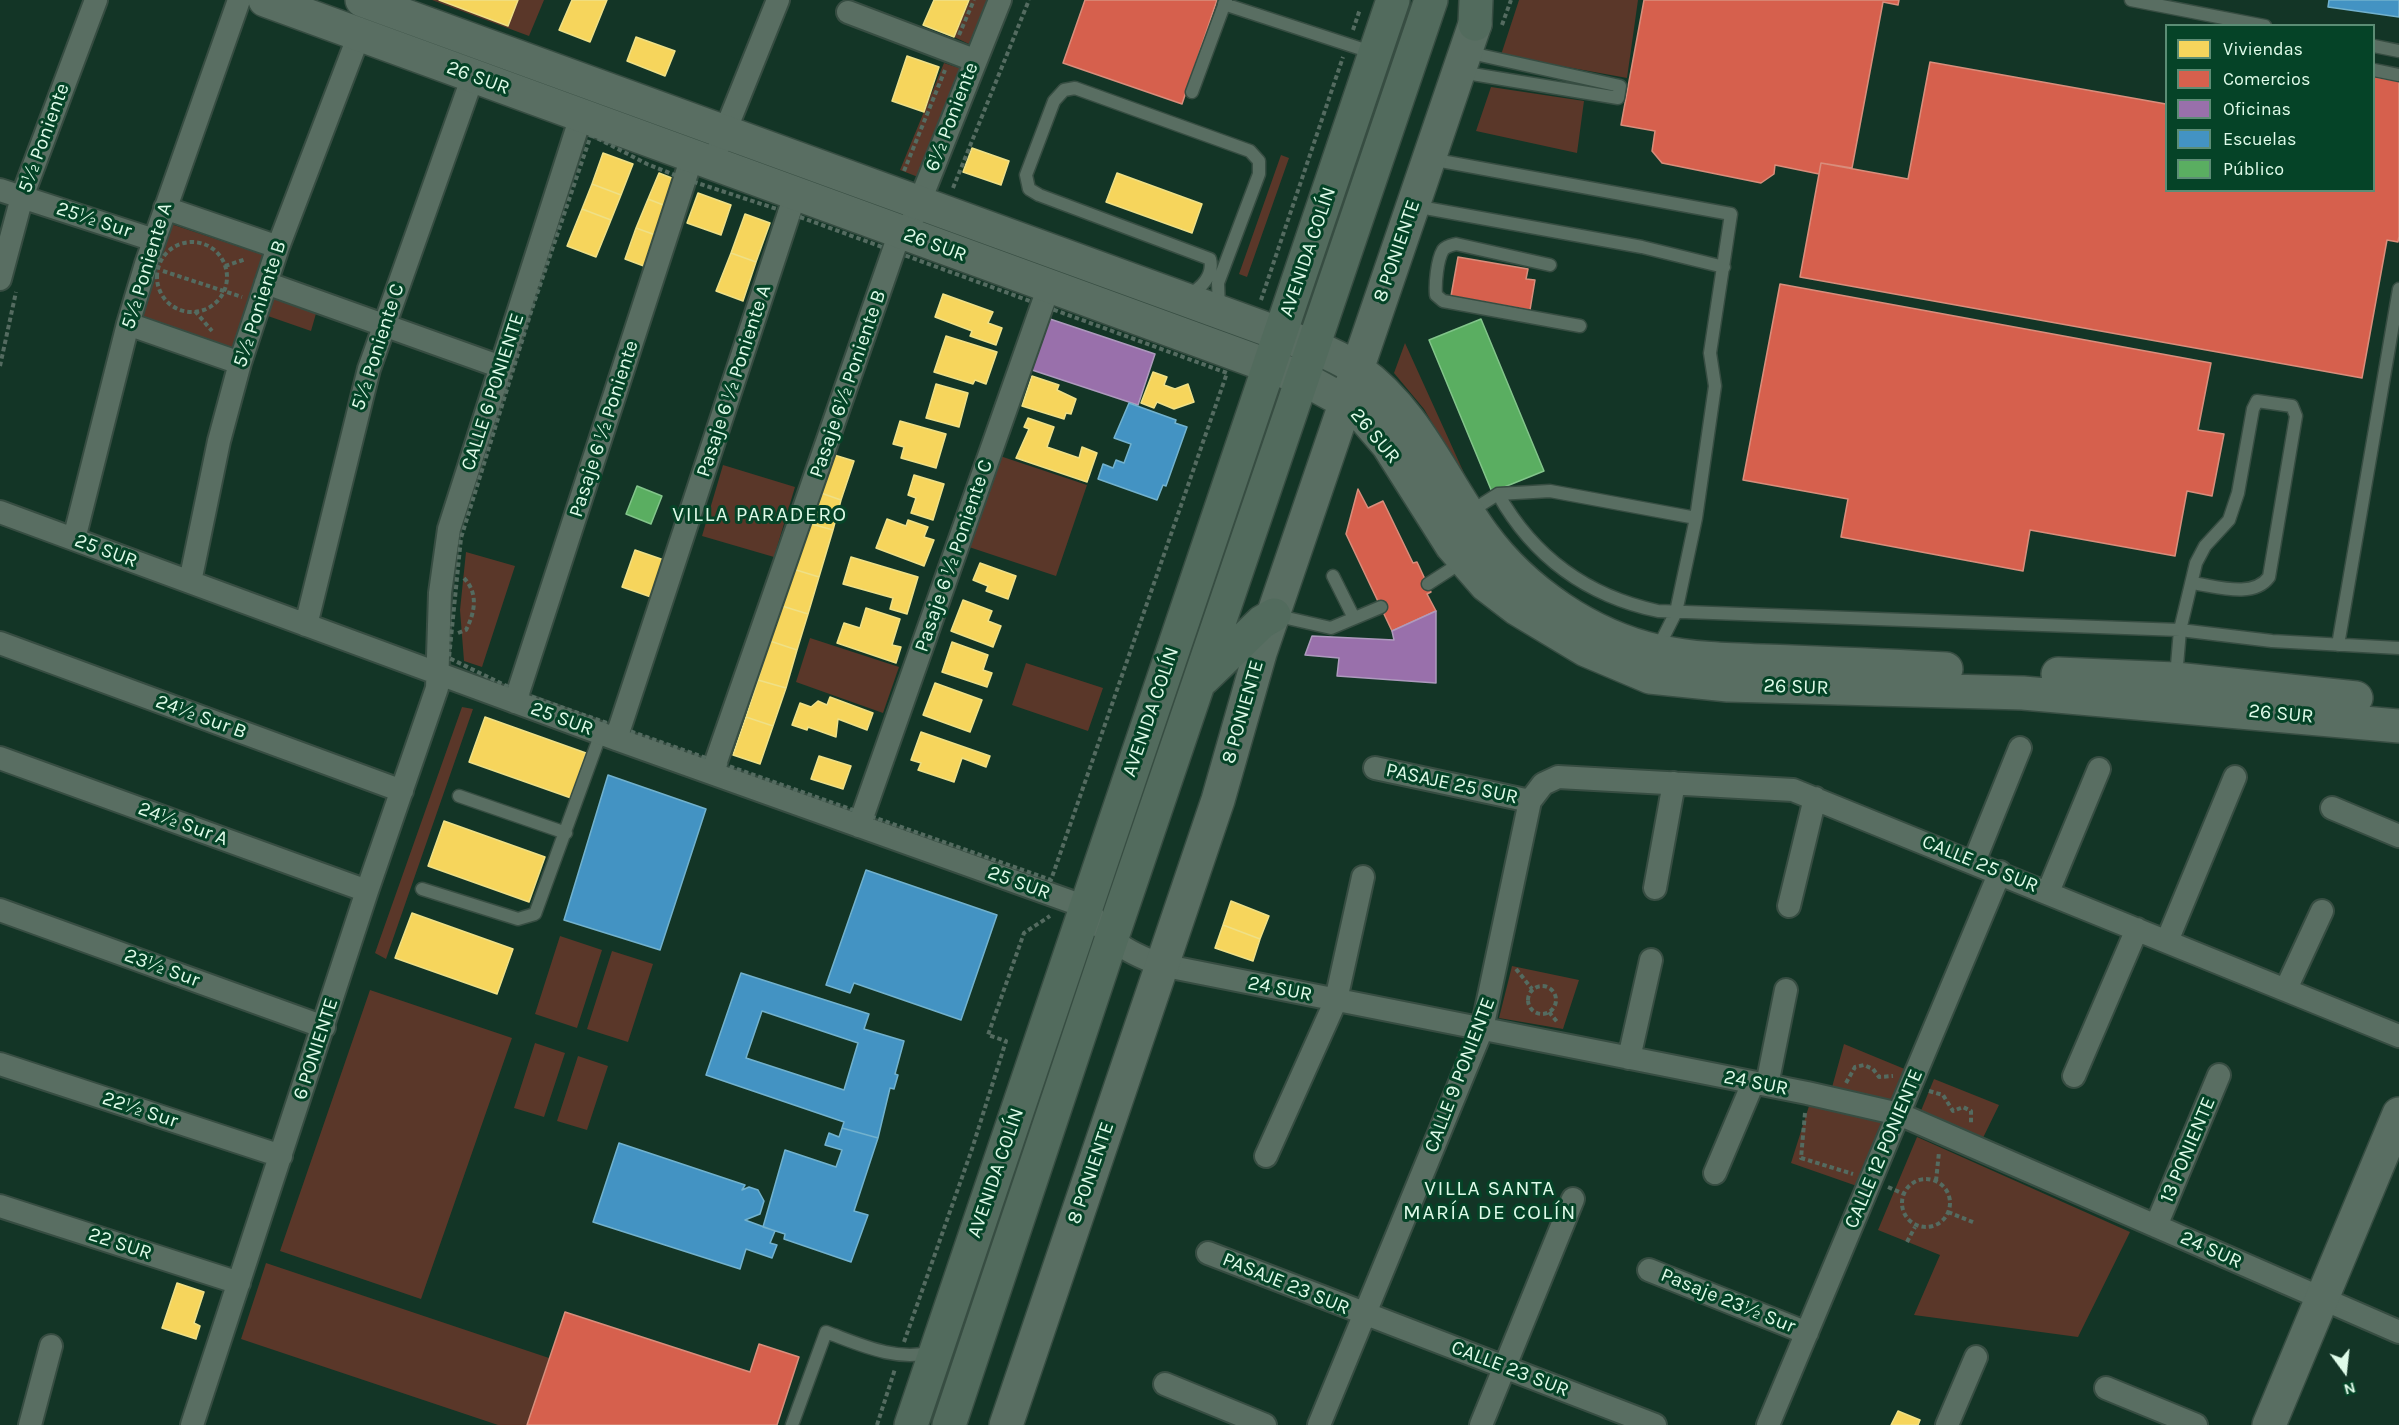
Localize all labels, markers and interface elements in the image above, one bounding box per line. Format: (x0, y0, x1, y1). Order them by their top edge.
legend (2165, 24, 2375, 192)
text: Viviendas (2223, 38, 2303, 60)
street label: 26 SUR (443, 56, 513, 100)
street label: 6½ Poniente (920, 59, 984, 175)
text: Comercios (2223, 68, 2310, 90)
street label: 5½ Poniente (13, 80, 75, 196)
text: Oficinas (2223, 98, 2291, 120)
text: Escuelas (2223, 128, 2296, 150)
text: Público (2223, 158, 2284, 180)
street label: AVENIDA COLÍN (1275, 184, 1341, 320)
street label: 25½ Sur (53, 197, 135, 243)
street label: 8 PONIENTE (1368, 197, 1426, 305)
street label: 5½ Poniente A (116, 200, 178, 332)
street label: 26 SUR (900, 223, 970, 267)
street label: 5½ Poniente B (228, 238, 292, 370)
street label: 5½ Poniente C (346, 281, 410, 413)
street label: Pasaje 6 ½ Poniente A (692, 282, 776, 480)
street label: Pasaje 6½ Poniente B (805, 287, 891, 481)
street label: CALLE 6 PONIENTE (456, 310, 530, 474)
street label: Pasaje 6 ½ Poniente (564, 337, 644, 521)
street label: 26 SUR (1345, 403, 1405, 469)
street label: Pasaje 6 ½ Poniente C (910, 457, 998, 655)
district label: VILLA PARADERO (672, 502, 848, 528)
street label: 25 SUR (71, 529, 141, 573)
street label: AVENIDA COLÍN (1118, 644, 1184, 780)
street label: 8 PONIENTE (1217, 658, 1269, 766)
street label: 26 SUR (1763, 674, 1829, 700)
street label: 24½ Sur B (152, 690, 250, 744)
street label: 25 SUR (527, 697, 597, 741)
street label: 26 SUR (2247, 699, 2315, 729)
street label: PASAJE 25 SUR (1384, 758, 1520, 810)
street label: 24½ Sur A (135, 797, 231, 851)
street label: CALLE 25 SUR (1918, 830, 2042, 898)
street label: 25 SUR (984, 861, 1054, 905)
street label: 23½ Sur (121, 943, 203, 993)
street label: 24 SUR (1246, 971, 1314, 1007)
street label: CALLE 9 PONIENTE (1419, 994, 1501, 1156)
street label: 6 PONIENTE (288, 995, 344, 1103)
street label: 24 SUR (1722, 1065, 1790, 1101)
street label: CALLE 12 PONIENTE (1840, 1066, 1928, 1232)
street label: 22½ Sur (99, 1087, 181, 1133)
street label: 13 PONIENTE (2155, 1093, 2221, 1207)
street label: AVENIDA COLÍN (963, 1105, 1029, 1241)
street label: 8 PONIENTE (1062, 1119, 1120, 1227)
district label: VILLA SANTA MARÍA DE COLÍN (1403, 1176, 1577, 1226)
street label: 22 SUR (85, 1222, 155, 1266)
street label: 24 SUR (2176, 1226, 2246, 1274)
street label: PASAJE 23 SUR (1219, 1248, 1353, 1320)
street label: Pasaje 23½ Sur (1657, 1263, 1799, 1339)
street label: CALLE 23 SUR (1448, 1336, 1572, 1402)
north arrow (2315, 1341, 2375, 1401)
text: N (2342, 1378, 2358, 1400)

